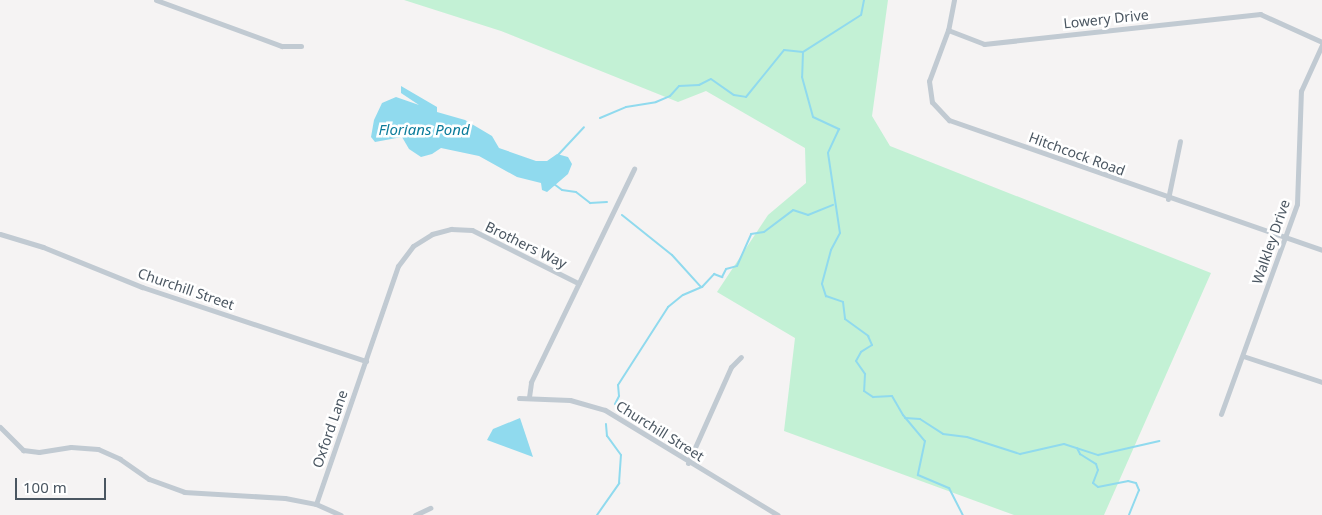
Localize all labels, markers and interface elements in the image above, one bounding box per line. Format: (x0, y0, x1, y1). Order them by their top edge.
street label: Lowery Drive (1063, 6, 1149, 32)
water label: Florians Pond (378, 121, 470, 139)
street label: Hitchcock Road (1027, 129, 1127, 179)
street label: Walkley Drive (1249, 198, 1293, 286)
street label: Brothers Way (483, 218, 569, 272)
street label: Churchill Street (136, 265, 236, 313)
street label: Oxford Lane (309, 388, 351, 470)
street label: Churchill Street (613, 397, 707, 465)
scale bar (18, 468, 109, 500)
text: 100 m (23, 477, 67, 497)

